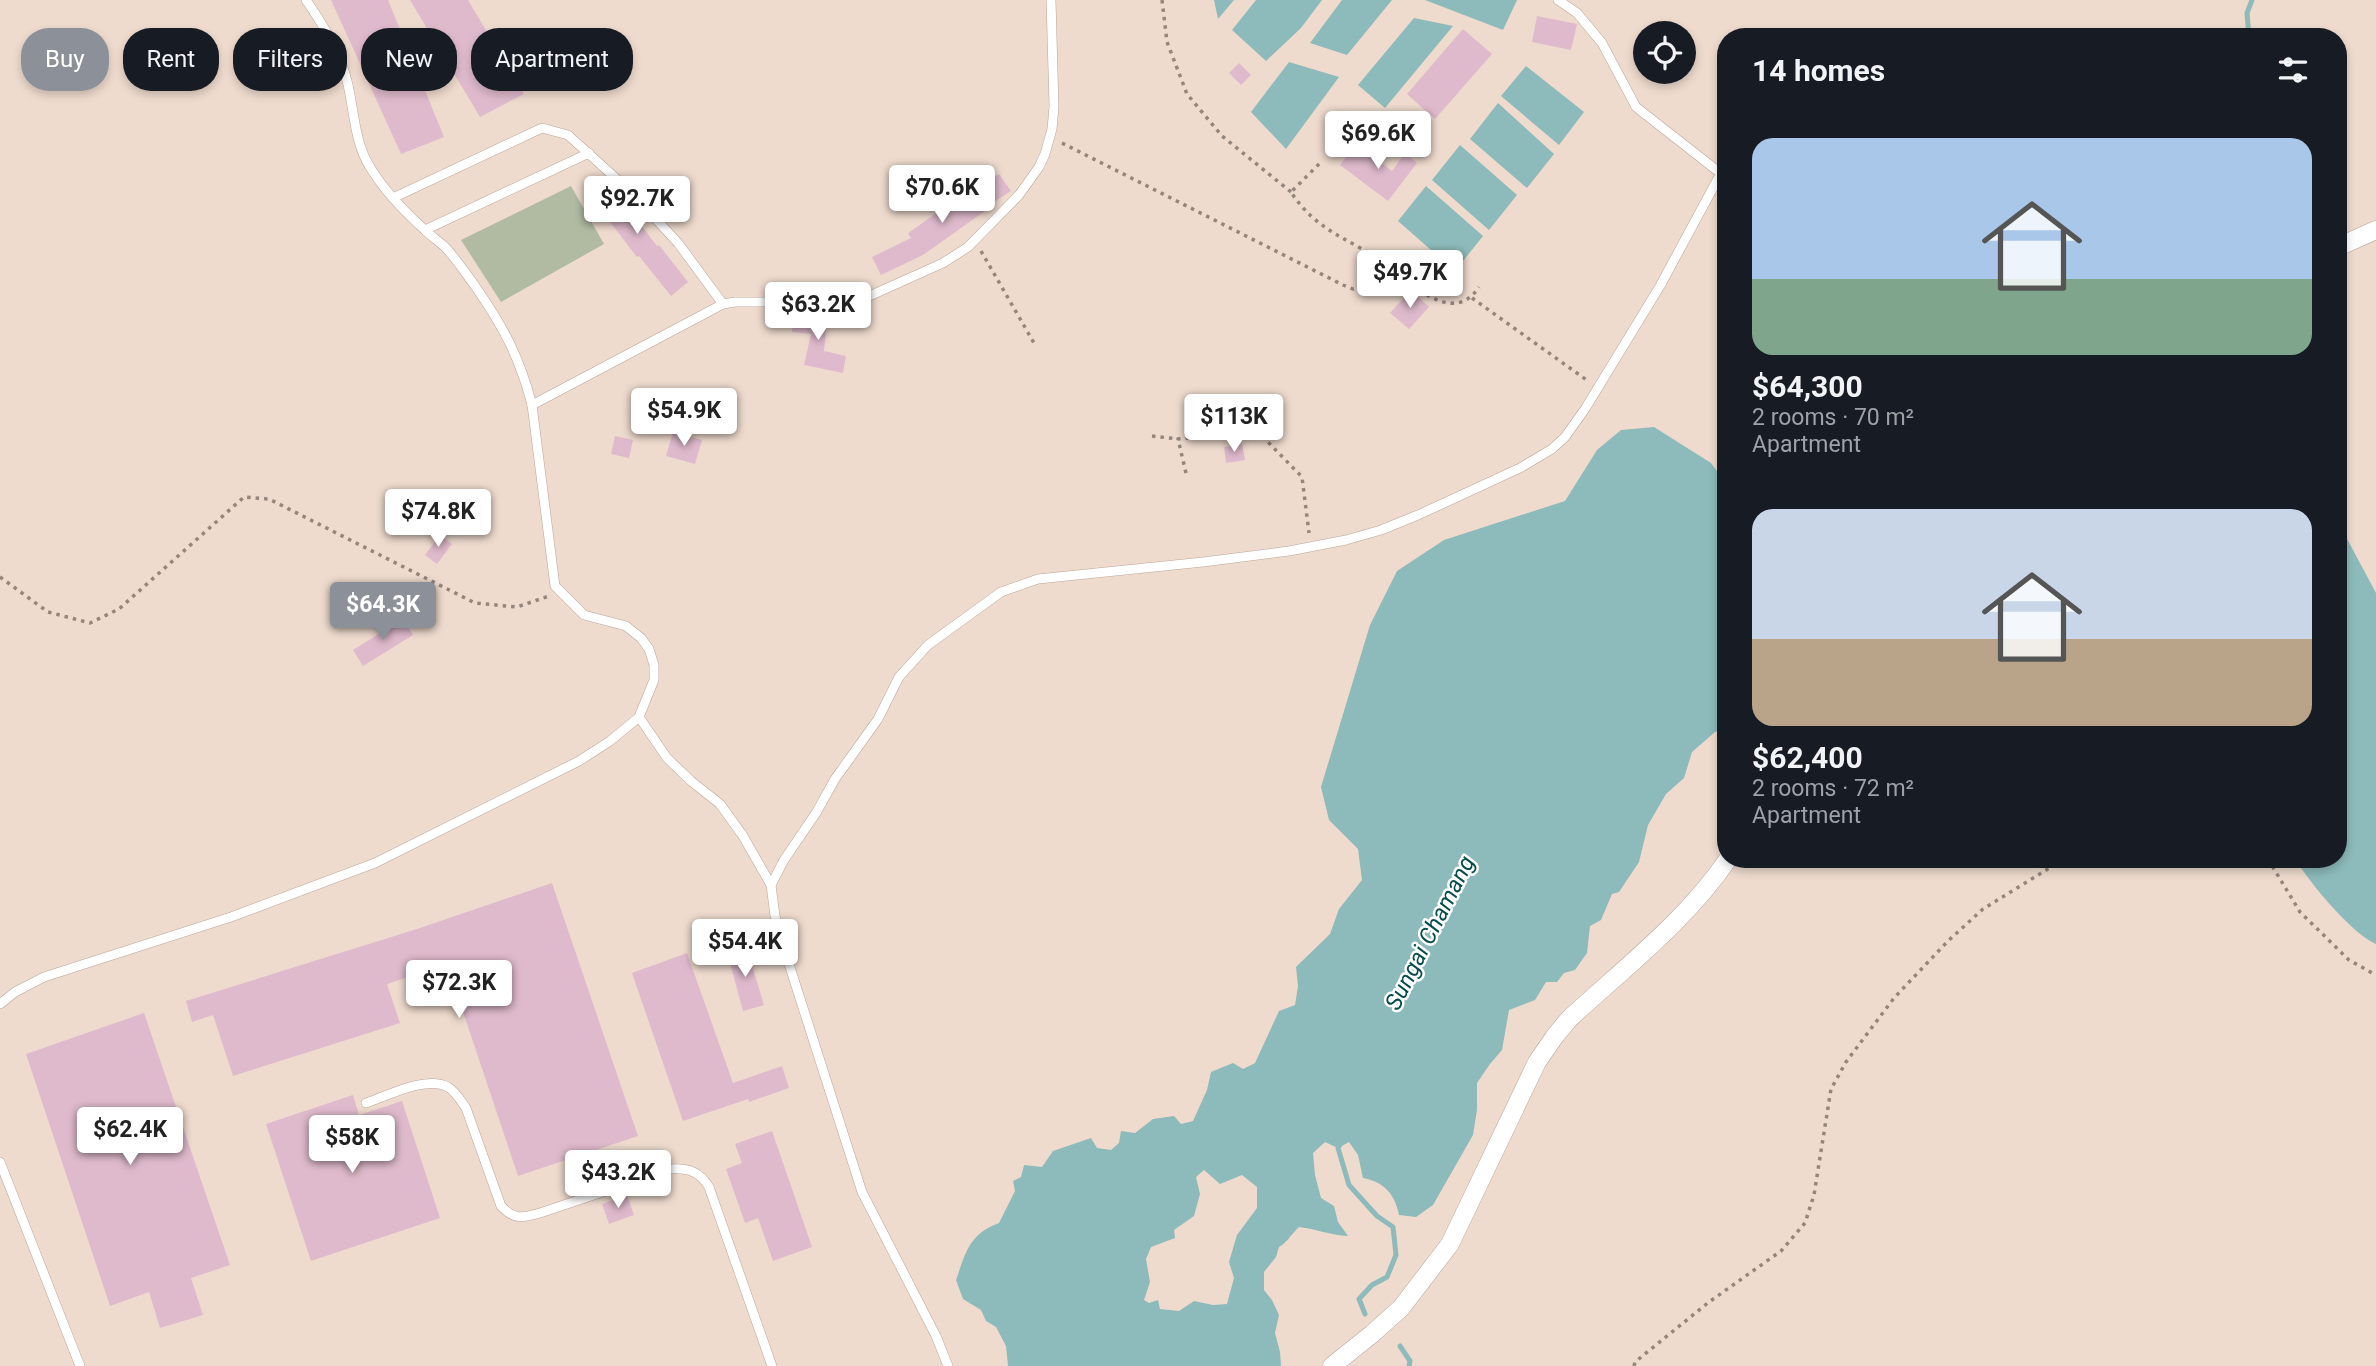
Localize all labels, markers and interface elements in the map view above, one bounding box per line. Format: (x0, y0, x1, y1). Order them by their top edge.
map controls (1633, 21, 1696, 84)
button: locate (1633, 21, 1696, 84)
chip: Buy (21, 28, 109, 91)
chip: Rent (123, 28, 219, 91)
chip: Filters (233, 28, 347, 91)
chip: New (361, 28, 457, 91)
chip: Apartment (471, 28, 633, 91)
icon: filters (2274, 51, 2312, 89)
text: 14 homes (1752, 53, 1885, 88)
pin: $69.6K (1321, 111, 1435, 171)
text: $69.6K (1341, 120, 1415, 147)
pin: $70.6K (885, 166, 999, 225)
text: $70.6K (905, 174, 979, 201)
pin: $92.7K (580, 176, 694, 236)
icon: home (1969, 183, 2095, 309)
text: $92.7K (600, 185, 674, 212)
pin: $49.7K (1353, 250, 1467, 310)
text: $49.7K (1373, 259, 1447, 286)
pin: $63.2K (761, 282, 875, 342)
text: $63.2K (781, 291, 855, 318)
text: $64,300 (1752, 369, 1863, 404)
pin: $54.9K (627, 388, 741, 448)
pin: $113K (1185, 394, 1283, 454)
text: $54.9K (647, 397, 721, 424)
text: $113K (1200, 403, 1268, 430)
text: 2 rooms · 70 m² (1752, 404, 1914, 431)
text: Apartment (1752, 431, 1861, 458)
pin: $74.8K (381, 490, 495, 549)
text: $74.8K (401, 498, 475, 525)
icon: home (1969, 554, 2095, 680)
pin: $64.3K (326, 582, 440, 642)
text: $64.3K (346, 591, 420, 618)
text: $62,400 (1752, 740, 1863, 775)
text: 2 rooms · 72 m² (1752, 775, 1914, 802)
text: Apartment (1752, 802, 1861, 829)
water label: Sungai Chamang (1380, 852, 1480, 1014)
pin: $54.4K (688, 920, 802, 979)
text: $54.4K (708, 928, 782, 955)
pin: $72.3K (402, 960, 516, 1020)
text: $72.3K (422, 969, 496, 996)
pin: $62.4K (73, 1108, 187, 1167)
text: $62.4K (93, 1116, 167, 1143)
pin: $58K (311, 1116, 393, 1175)
text: $58K (325, 1124, 379, 1151)
pin: $43.2K (561, 1150, 675, 1210)
text: $43.2K (581, 1159, 655, 1186)

